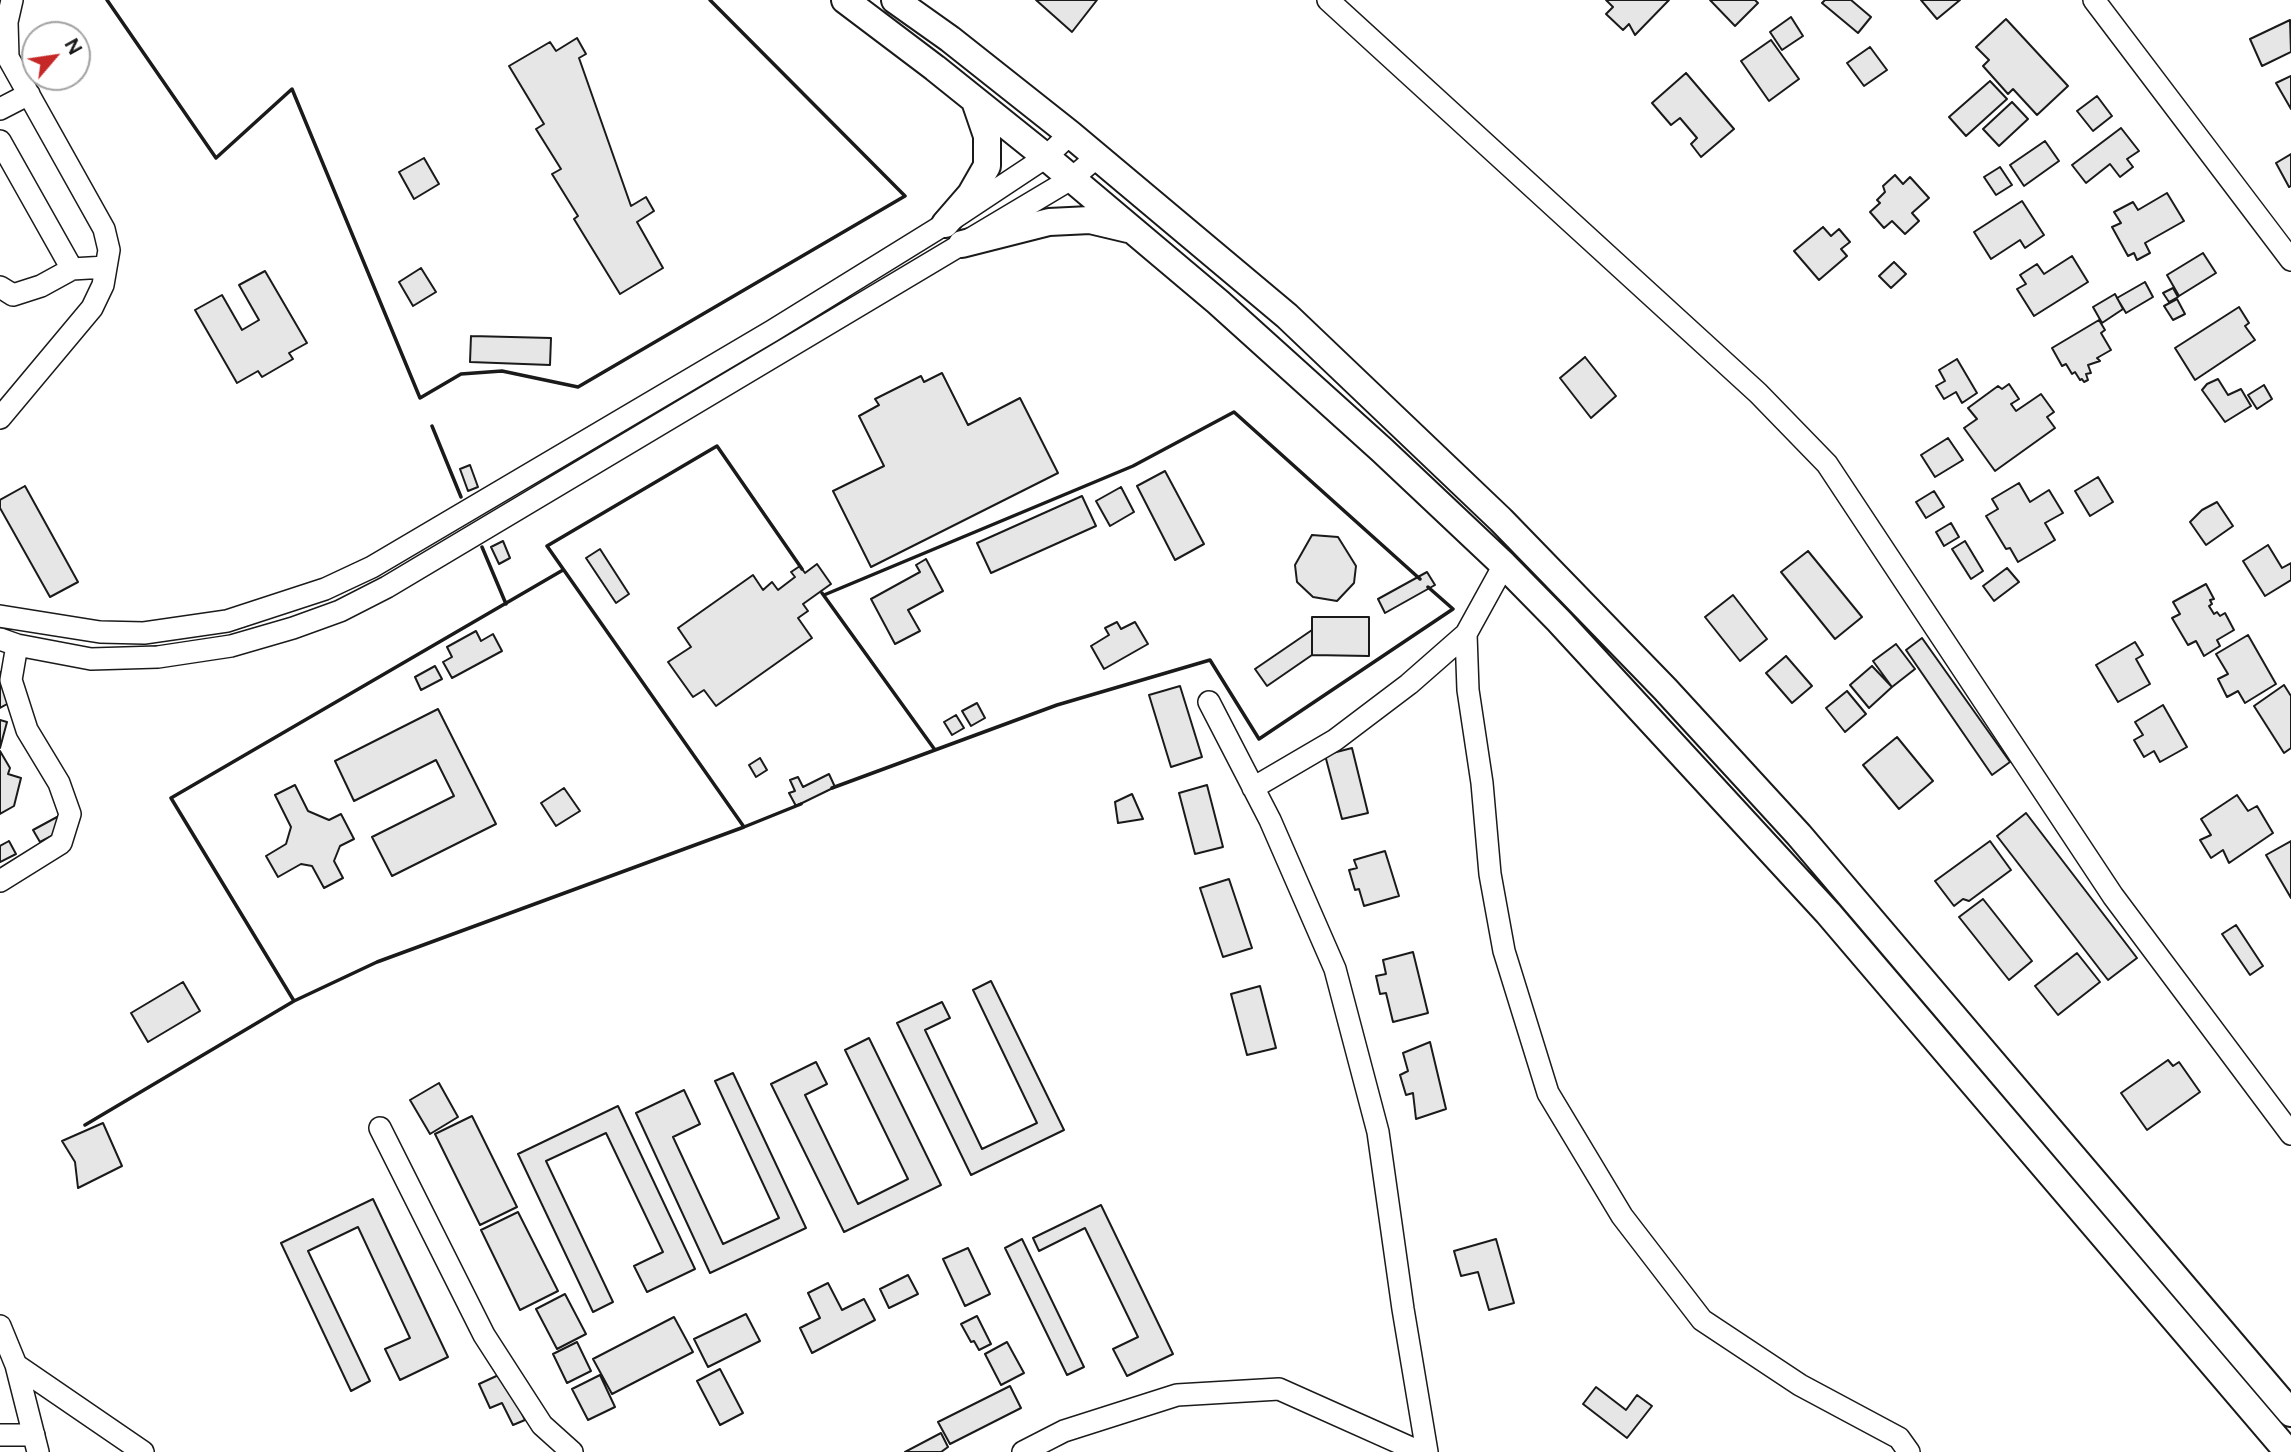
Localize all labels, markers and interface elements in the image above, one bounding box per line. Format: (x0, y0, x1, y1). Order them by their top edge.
north arrow (21, 21, 91, 91)
text: N (59, 35, 87, 59)

